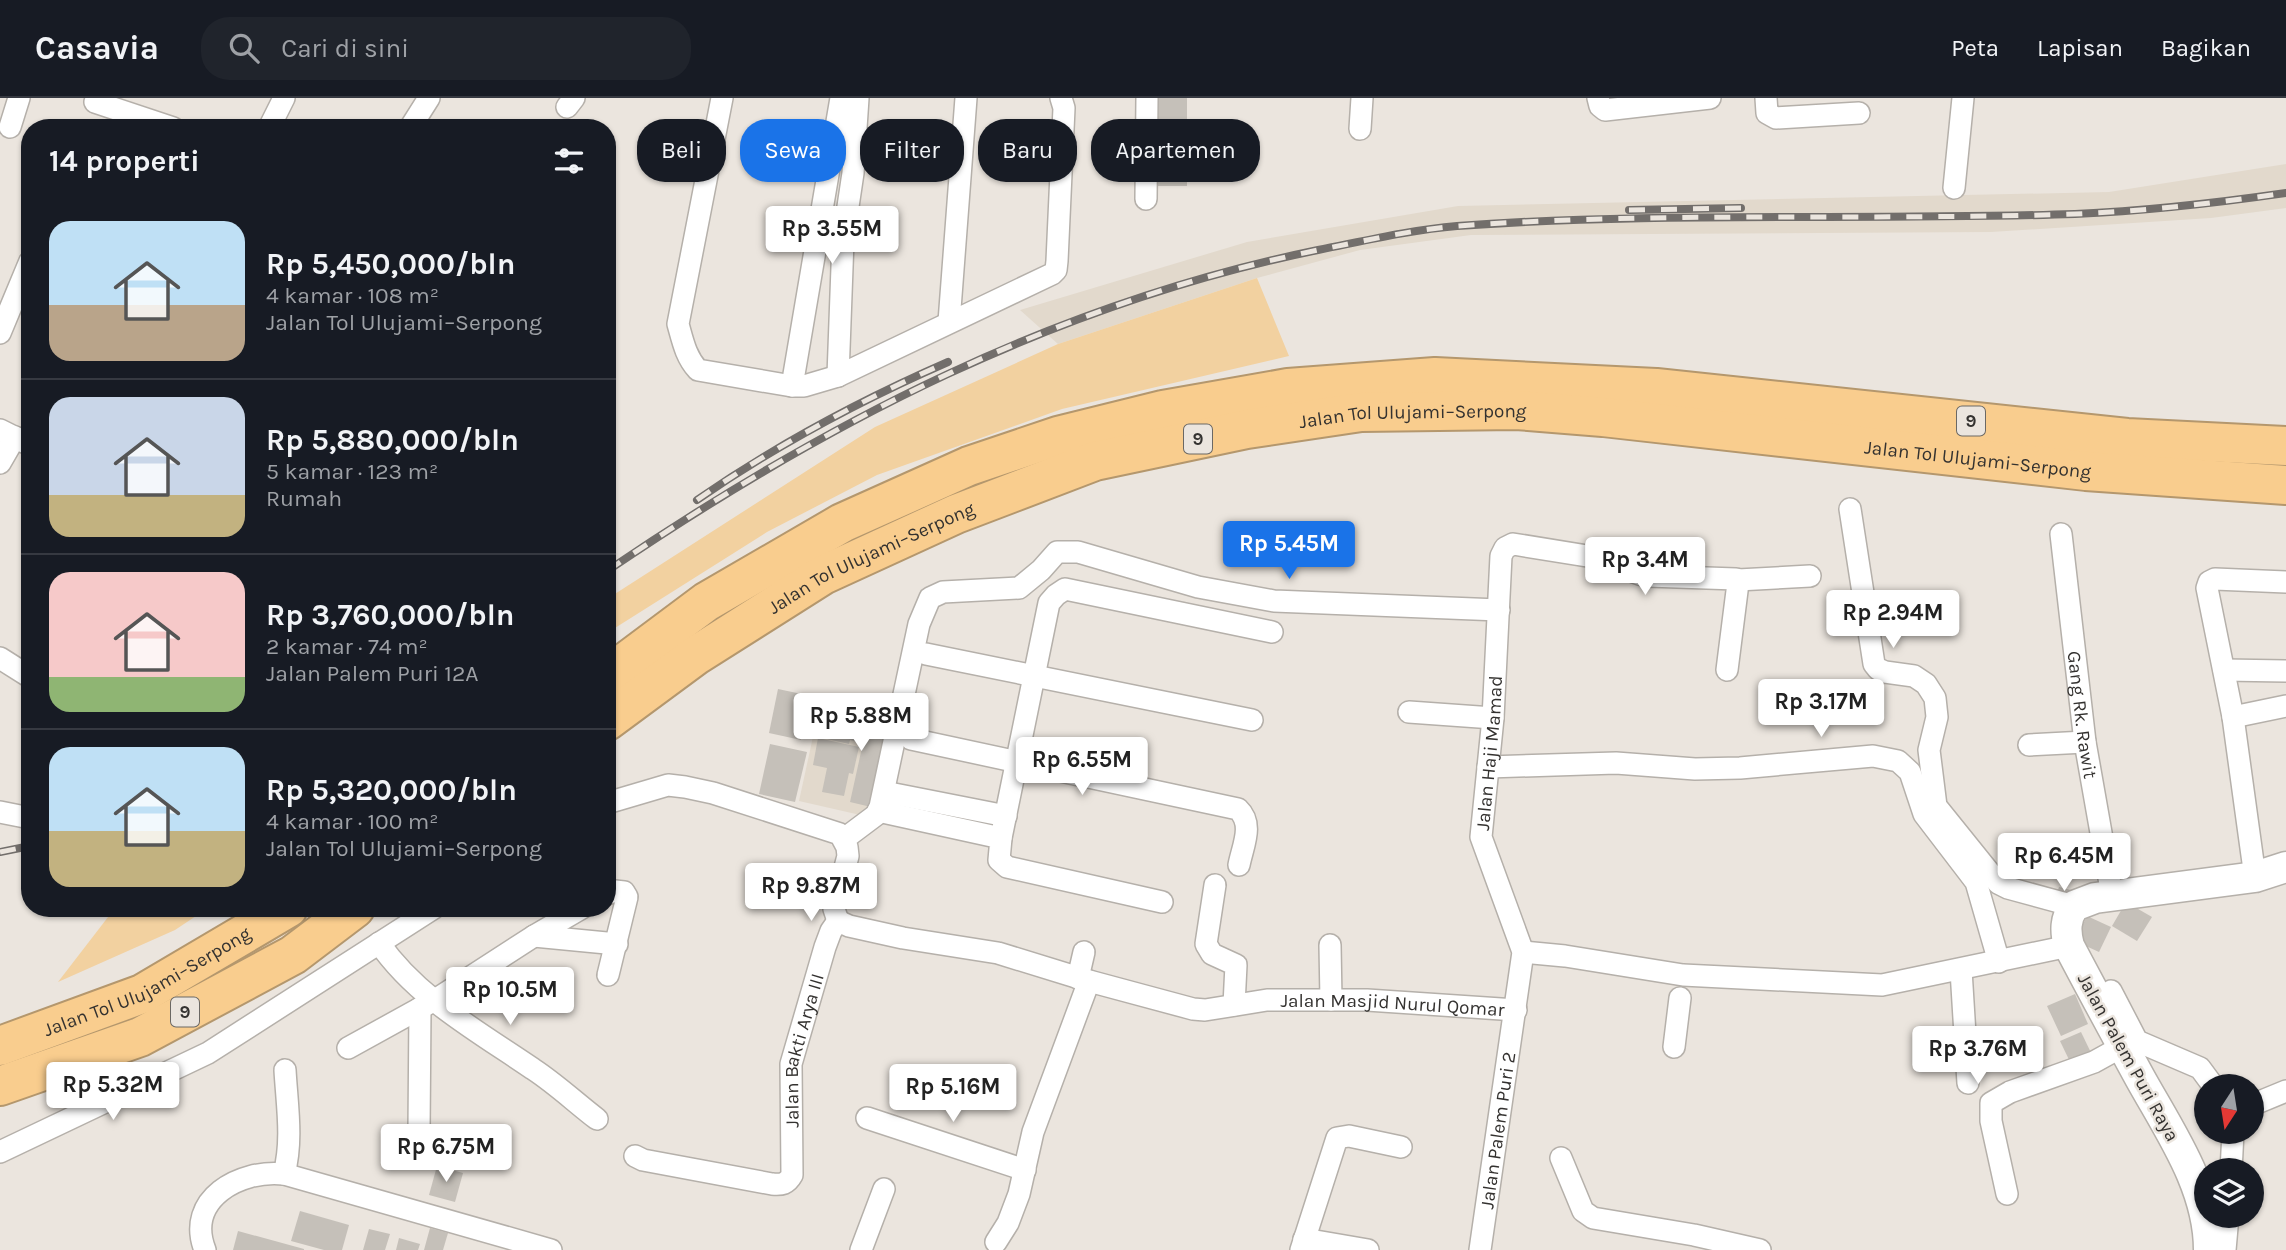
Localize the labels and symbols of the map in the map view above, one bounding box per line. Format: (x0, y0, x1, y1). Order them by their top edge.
pin: Rp 3.55M (760, 206, 904, 266)
street label: Jalan Tol Ulujami–Serpong (1298, 400, 1528, 433)
road number: 9 (1957, 407, 1985, 436)
road number: 9 (1184, 424, 1212, 454)
street label: Jalan Tol Ulujami–Serpong (1863, 436, 2093, 484)
street label: Jalan Tol Ulujami–Serpong (764, 498, 978, 619)
pin: Rp 5.45M (1217, 522, 1361, 581)
pin: Rp 3.4M (1580, 538, 1710, 597)
pin: Rp 2.94M (1821, 590, 1965, 650)
street label: Gang Rk. Rawit (2063, 650, 2101, 780)
street label: Jalan Haji Mamad (1472, 675, 1507, 831)
pin: Rp 3.17M (1749, 680, 1893, 739)
pin: Rp 5.88M (789, 694, 933, 753)
pin: Rp 6.55M (1010, 738, 1154, 797)
pin: Rp 6.45M (1992, 834, 2136, 893)
pin: Rp 9.87M (739, 864, 883, 923)
street label: Jalan Tol Ulujami–Serpong (41, 922, 255, 1041)
pin: Rp 10.5M (438, 968, 582, 1027)
street label: Jalan Palem Puri Raya (2073, 970, 2183, 1145)
street label: Jalan Bakti Arya III (781, 971, 829, 1128)
street label: Jalan Masjid Nurul Qomar (1280, 990, 1505, 1021)
road number: 9 (171, 998, 199, 1027)
pin: Rp 3.76M (1906, 1026, 2050, 1086)
street label: Jalan Palem Puri 2 (1476, 1050, 1520, 1210)
pin: Rp 5.32M (41, 1062, 185, 1122)
pin: Rp 5.16M (881, 1065, 1025, 1124)
north arrow (2194, 1074, 2264, 1144)
pin: Rp 6.75M (374, 1124, 518, 1184)

